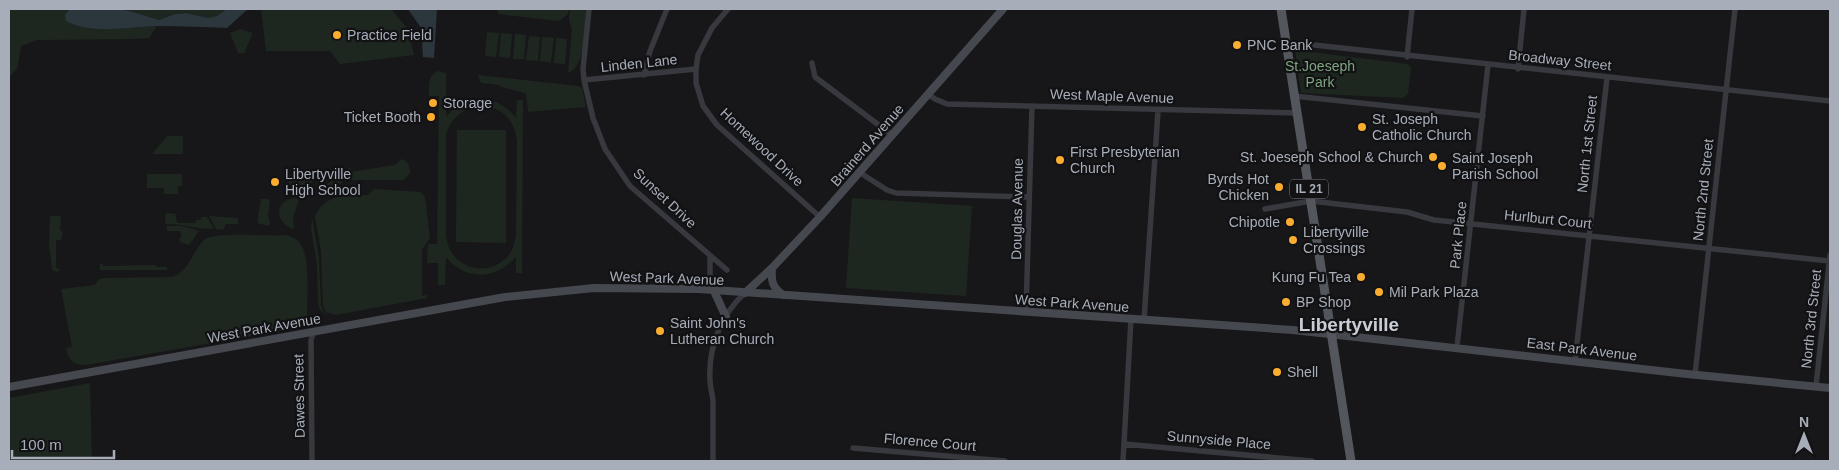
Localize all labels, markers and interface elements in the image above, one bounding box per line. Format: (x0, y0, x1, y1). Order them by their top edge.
place label: Practice Field (347, 27, 432, 43)
marker: Practice Field (331, 29, 343, 41)
place label: PNC Bank (1247, 37, 1313, 53)
marker: PNC Bank (1231, 39, 1243, 51)
street label: Broadway Street (1508, 47, 1612, 73)
street label: Linden Lane (600, 51, 678, 75)
park label: St.Joeseph Park (1285, 58, 1355, 90)
street label: West Maple Avenue (1050, 86, 1174, 106)
street label: North 1st Street (1574, 94, 1600, 194)
place label: Storage (443, 95, 492, 111)
marker: Storage (427, 97, 439, 109)
street label: Brainerd Avenue (827, 101, 907, 189)
street label: Homewood Drive (717, 105, 807, 190)
place label: Ticket Booth (344, 109, 421, 125)
marker: Ticket Booth (425, 111, 437, 123)
place label: St. Joseph Catholic Church (1372, 111, 1472, 143)
marker: St. Joseph Catholic Church (1356, 121, 1368, 133)
street label: North 2nd Street (1690, 138, 1716, 242)
place label: First Presbyterian Church (1070, 144, 1180, 176)
place label: St. Joeseph School & Church (1240, 149, 1423, 165)
place label: Saint Joseph Parish School (1452, 150, 1538, 182)
marker: St. Joeseph School & Church (1427, 151, 1439, 163)
marker: First Presbyterian Church (1054, 154, 1066, 166)
street label: Douglas Avenue (1008, 158, 1026, 260)
marker: Saint Joseph Parish School (1436, 160, 1448, 172)
street label: Sunset Drive (630, 165, 700, 231)
place label: Libertyville High School (285, 166, 361, 198)
place label: Byrds Hot Chicken (1208, 171, 1269, 203)
marker: Libertyville High School (269, 176, 281, 188)
road number: IL 21 (1290, 180, 1328, 198)
marker: Byrds Hot Chicken (1273, 181, 1285, 193)
street label: Park Place (1447, 200, 1470, 270)
street label: Hurlburt Court (1503, 206, 1593, 232)
place label: Chipotle (1229, 214, 1280, 230)
marker: Chipotle (1284, 216, 1296, 228)
place label: Libertyville Crossings (1303, 224, 1369, 256)
marker: Libertyville Crossings (1287, 234, 1299, 246)
street label: West Park Avenue (609, 268, 725, 288)
place label: Kung Fu Tea (1272, 269, 1351, 285)
street label: North 3rd Street (1798, 269, 1824, 369)
marker: Kung Fu Tea (1355, 271, 1367, 283)
place label: Mil Park Plaza (1389, 284, 1479, 300)
marker: Mil Park Plaza (1373, 286, 1385, 298)
street label: West Park Avenue (1014, 291, 1130, 315)
place label: BP Shop (1296, 294, 1351, 310)
marker: BP Shop (1280, 296, 1292, 308)
street label: West Park Avenue (206, 310, 322, 346)
district label: Libertyville (1299, 314, 1399, 335)
place label: Saint John's Lutheran Church (670, 315, 774, 347)
marker: Saint John's Lutheran Church (654, 325, 666, 337)
street label: East Park Avenue (1526, 334, 1638, 364)
street label: Dawes Street (290, 354, 308, 438)
place label: Shell (1287, 364, 1318, 380)
marker: Shell (1271, 366, 1283, 378)
north arrow (1779, 410, 1829, 460)
text: N (1799, 414, 1809, 430)
street label: Sunnyside Place (1166, 427, 1272, 453)
scale bar (12, 428, 115, 460)
street label: Florence Court (883, 430, 977, 454)
text: 100 m (20, 436, 62, 453)

